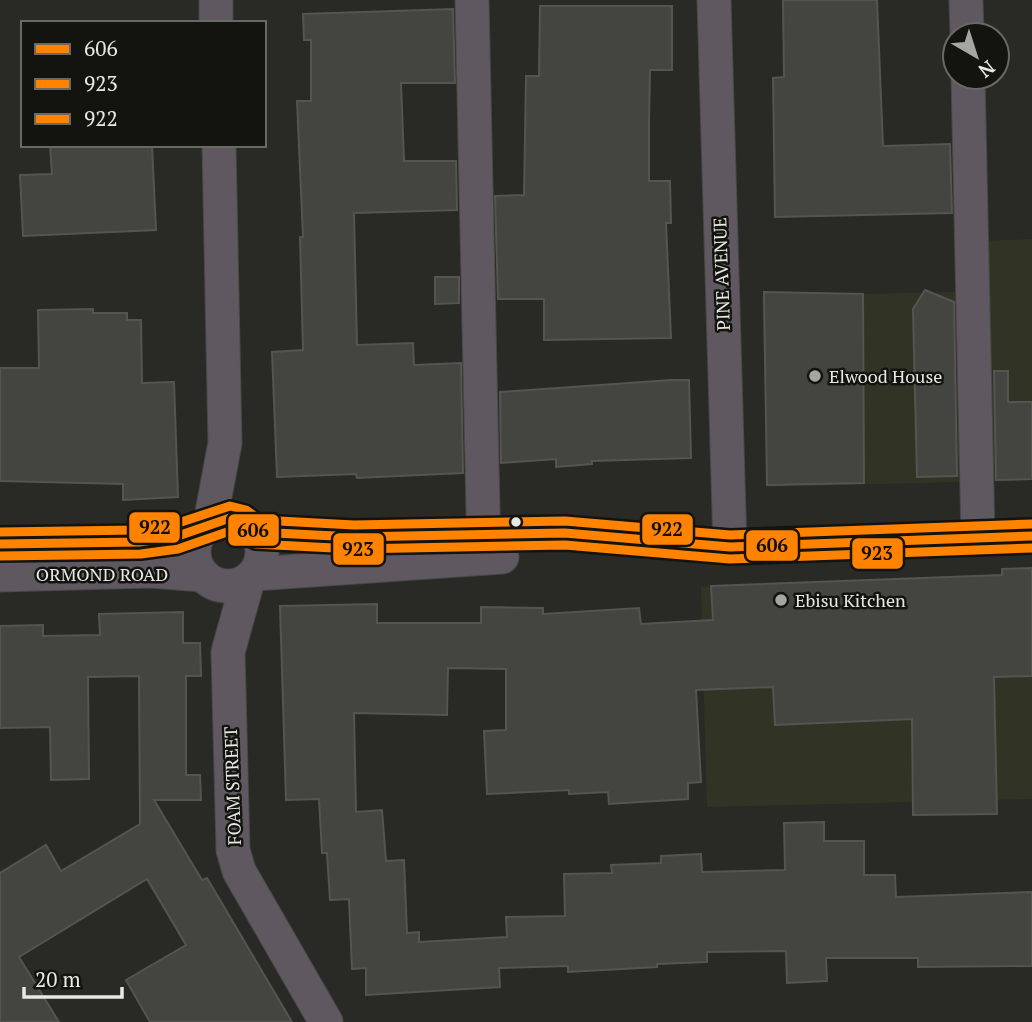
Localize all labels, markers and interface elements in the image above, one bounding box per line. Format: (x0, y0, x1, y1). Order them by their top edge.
legend (21, 21, 266, 147)
north arrow (941, 21, 1011, 91)
text: 606 (84, 34, 118, 62)
text: N (973, 55, 1000, 84)
text: 923 (84, 69, 118, 97)
text: 922 (84, 104, 118, 132)
street label: PINE AVENUE (707, 217, 735, 331)
place label: Elwood House (829, 364, 942, 388)
marker: Elwood House (807, 368, 823, 384)
line badge: 922 (128, 511, 181, 544)
line badge: 606 (227, 513, 280, 547)
line badge: 922 (641, 513, 694, 546)
text: 922 (139, 514, 171, 539)
unlabelled marker (509, 515, 523, 529)
text: 922 (651, 516, 683, 541)
text: 606 (237, 517, 269, 542)
line badge: 606 (745, 529, 799, 562)
line badge: 923 (332, 532, 385, 566)
text: 606 (756, 532, 788, 557)
text: 923 (342, 536, 374, 561)
line badge: 923 (851, 537, 904, 570)
text: 923 (861, 540, 893, 565)
street label: ORMOND ROAD (36, 562, 168, 586)
place label: Ebisu Kitchen (795, 588, 906, 612)
marker: Ebisu Kitchen (773, 592, 789, 608)
street label: FOAM STREET (218, 726, 246, 846)
scale bar (24, 956, 122, 1000)
text: 20 m (35, 965, 81, 993)

